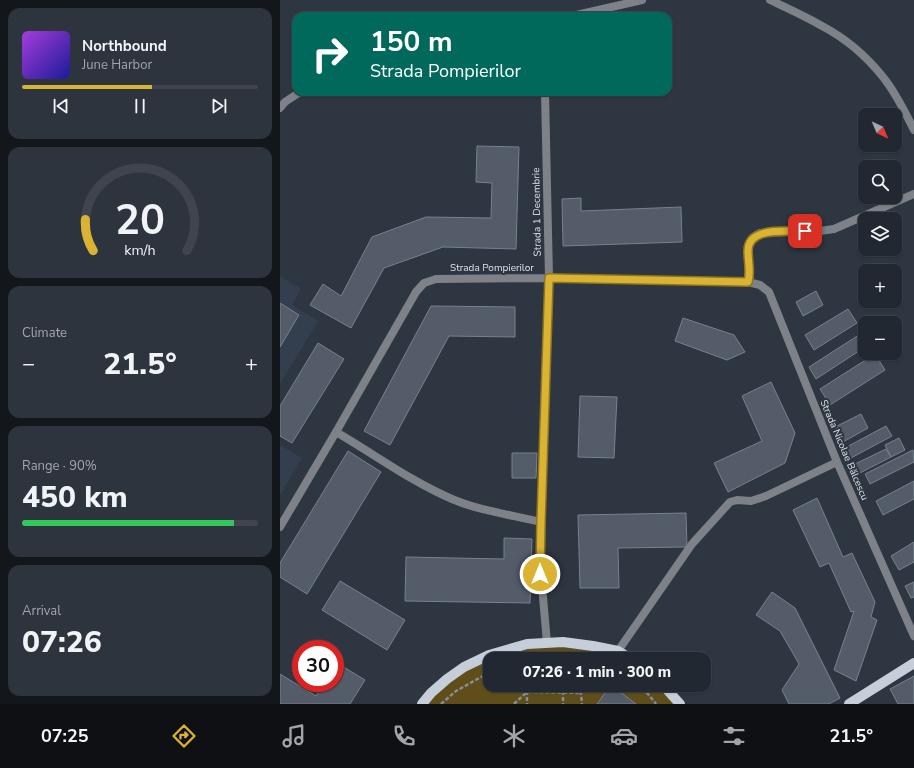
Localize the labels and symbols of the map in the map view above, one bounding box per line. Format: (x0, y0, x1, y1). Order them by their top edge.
north arrow (858, 108, 902, 152)
street label: Strada 1 Decembrie (529, 167, 545, 257)
pin (788, 214, 822, 248)
street label: Strada Pompierilor (450, 261, 534, 275)
street label: Strada Nicolae Bălcescu (816, 398, 872, 502)
position arrow (519, 553, 561, 595)
speed limit sign: 30 (292, 640, 344, 692)

